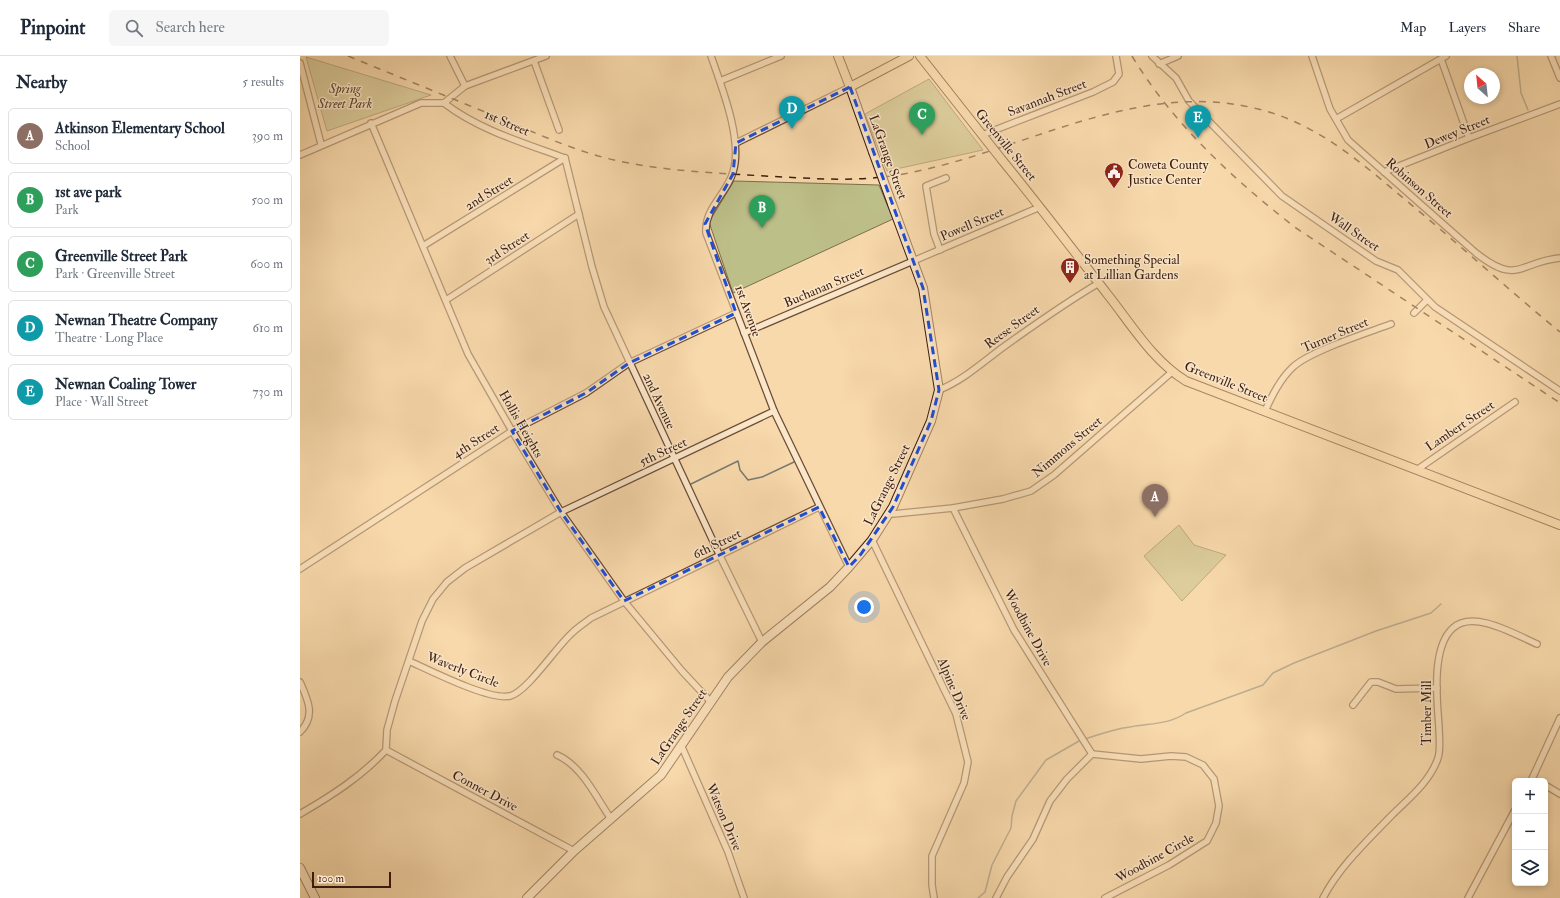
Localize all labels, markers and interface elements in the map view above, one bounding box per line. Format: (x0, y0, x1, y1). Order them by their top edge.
search box (109, 10, 389, 46)
text: Pinpoint (20, 16, 85, 40)
icon: search (123, 17, 145, 39)
text: Search here (155, 18, 225, 37)
text: Map (1400, 19, 1426, 36)
text: Layers (1448, 19, 1486, 36)
text: Share (1508, 19, 1540, 36)
north arrow (1464, 68, 1500, 104)
text: Nearby (16, 72, 67, 93)
text: 5 results (242, 74, 284, 90)
street label: Savannah Street (1005, 76, 1089, 120)
park label: Spring Street Park (317, 81, 372, 112)
pin: D (779, 96, 805, 129)
pin: C (909, 102, 935, 135)
pin: E (1185, 105, 1211, 138)
street label: 1st Street (482, 106, 532, 140)
street label: Greenville Street (972, 106, 1040, 184)
street label: Dewey Street (1422, 112, 1492, 153)
street label: LaGrange Street (865, 113, 911, 201)
text: Atkinson Elementary School (55, 119, 225, 138)
text: A (26, 128, 34, 144)
text: 390 m (252, 128, 283, 144)
text: School (55, 138, 90, 154)
street label: Robinson Street (1382, 155, 1456, 221)
place label: Coweta County Justice Center (1127, 157, 1209, 188)
public building icon: Coweta County Justice Center (1103, 161, 1125, 189)
street label: 2nd Street (462, 172, 516, 214)
text: 1st ave park (55, 183, 122, 202)
text: B (26, 192, 34, 208)
text: 500 m (251, 192, 283, 208)
pin: B (749, 195, 775, 228)
text: Park (55, 202, 79, 218)
street label: Powell Street (938, 203, 1006, 245)
street label: Wall Street (1325, 209, 1383, 255)
street label: 3rd Street (482, 228, 532, 268)
text: Greenville Street Park (55, 247, 187, 266)
place label: Something Special at Lillian Gardens (1084, 252, 1181, 283)
text: C (25, 256, 35, 272)
text: 600 m (250, 256, 283, 272)
building icon: Something Special at Lillian Gardens (1059, 256, 1081, 284)
street label: Buchanan Street (782, 263, 866, 311)
text: Park · Greenville Street (55, 266, 175, 282)
street label: 1st Avenue (731, 283, 765, 339)
street label: Reese Street (981, 302, 1043, 352)
text: Newnan Theatre Company (55, 311, 217, 330)
street label: Turner Street (1299, 314, 1371, 356)
text: D (25, 320, 35, 336)
text: 610 m (252, 320, 283, 336)
text: Theatre · Long Place (55, 330, 163, 346)
street label: Greenville Street (1182, 358, 1270, 406)
street label: 2nd Avenue (639, 370, 679, 432)
text: Newnan Coaling Tower (55, 375, 196, 394)
text: E (25, 384, 35, 400)
text: 730 m (253, 384, 283, 400)
street label: Hollis Heights (495, 387, 547, 461)
text: Place · Wall Street (55, 394, 148, 410)
street label: Lambert Street (1422, 397, 1498, 455)
street label: Nimmons Street (1029, 413, 1105, 481)
street label: 4th Street (450, 420, 502, 462)
street label: 5th Street (637, 434, 689, 470)
street label: LaGrange Street (860, 442, 914, 528)
pin: A (1142, 484, 1168, 517)
street label: 6th Street (690, 525, 744, 563)
street label: Woodbine Drive (1000, 586, 1056, 670)
your location (854, 597, 874, 617)
street label: Waverly Circle (423, 648, 502, 692)
street label: Alpine Drive (932, 654, 975, 724)
street label: Timber Mill (1419, 680, 1435, 746)
street label: LaGrange Street (648, 686, 710, 768)
street label: Conner Drive (449, 767, 521, 815)
map controls (1512, 778, 1548, 886)
button: + (1512, 778, 1548, 814)
street label: Watson Drive (702, 780, 746, 854)
button: − (1512, 814, 1548, 850)
street label: Woodbine Circle (1112, 830, 1198, 887)
button: layers (1512, 850, 1548, 886)
scale bar (312, 870, 391, 889)
text: 100 m (318, 872, 344, 885)

